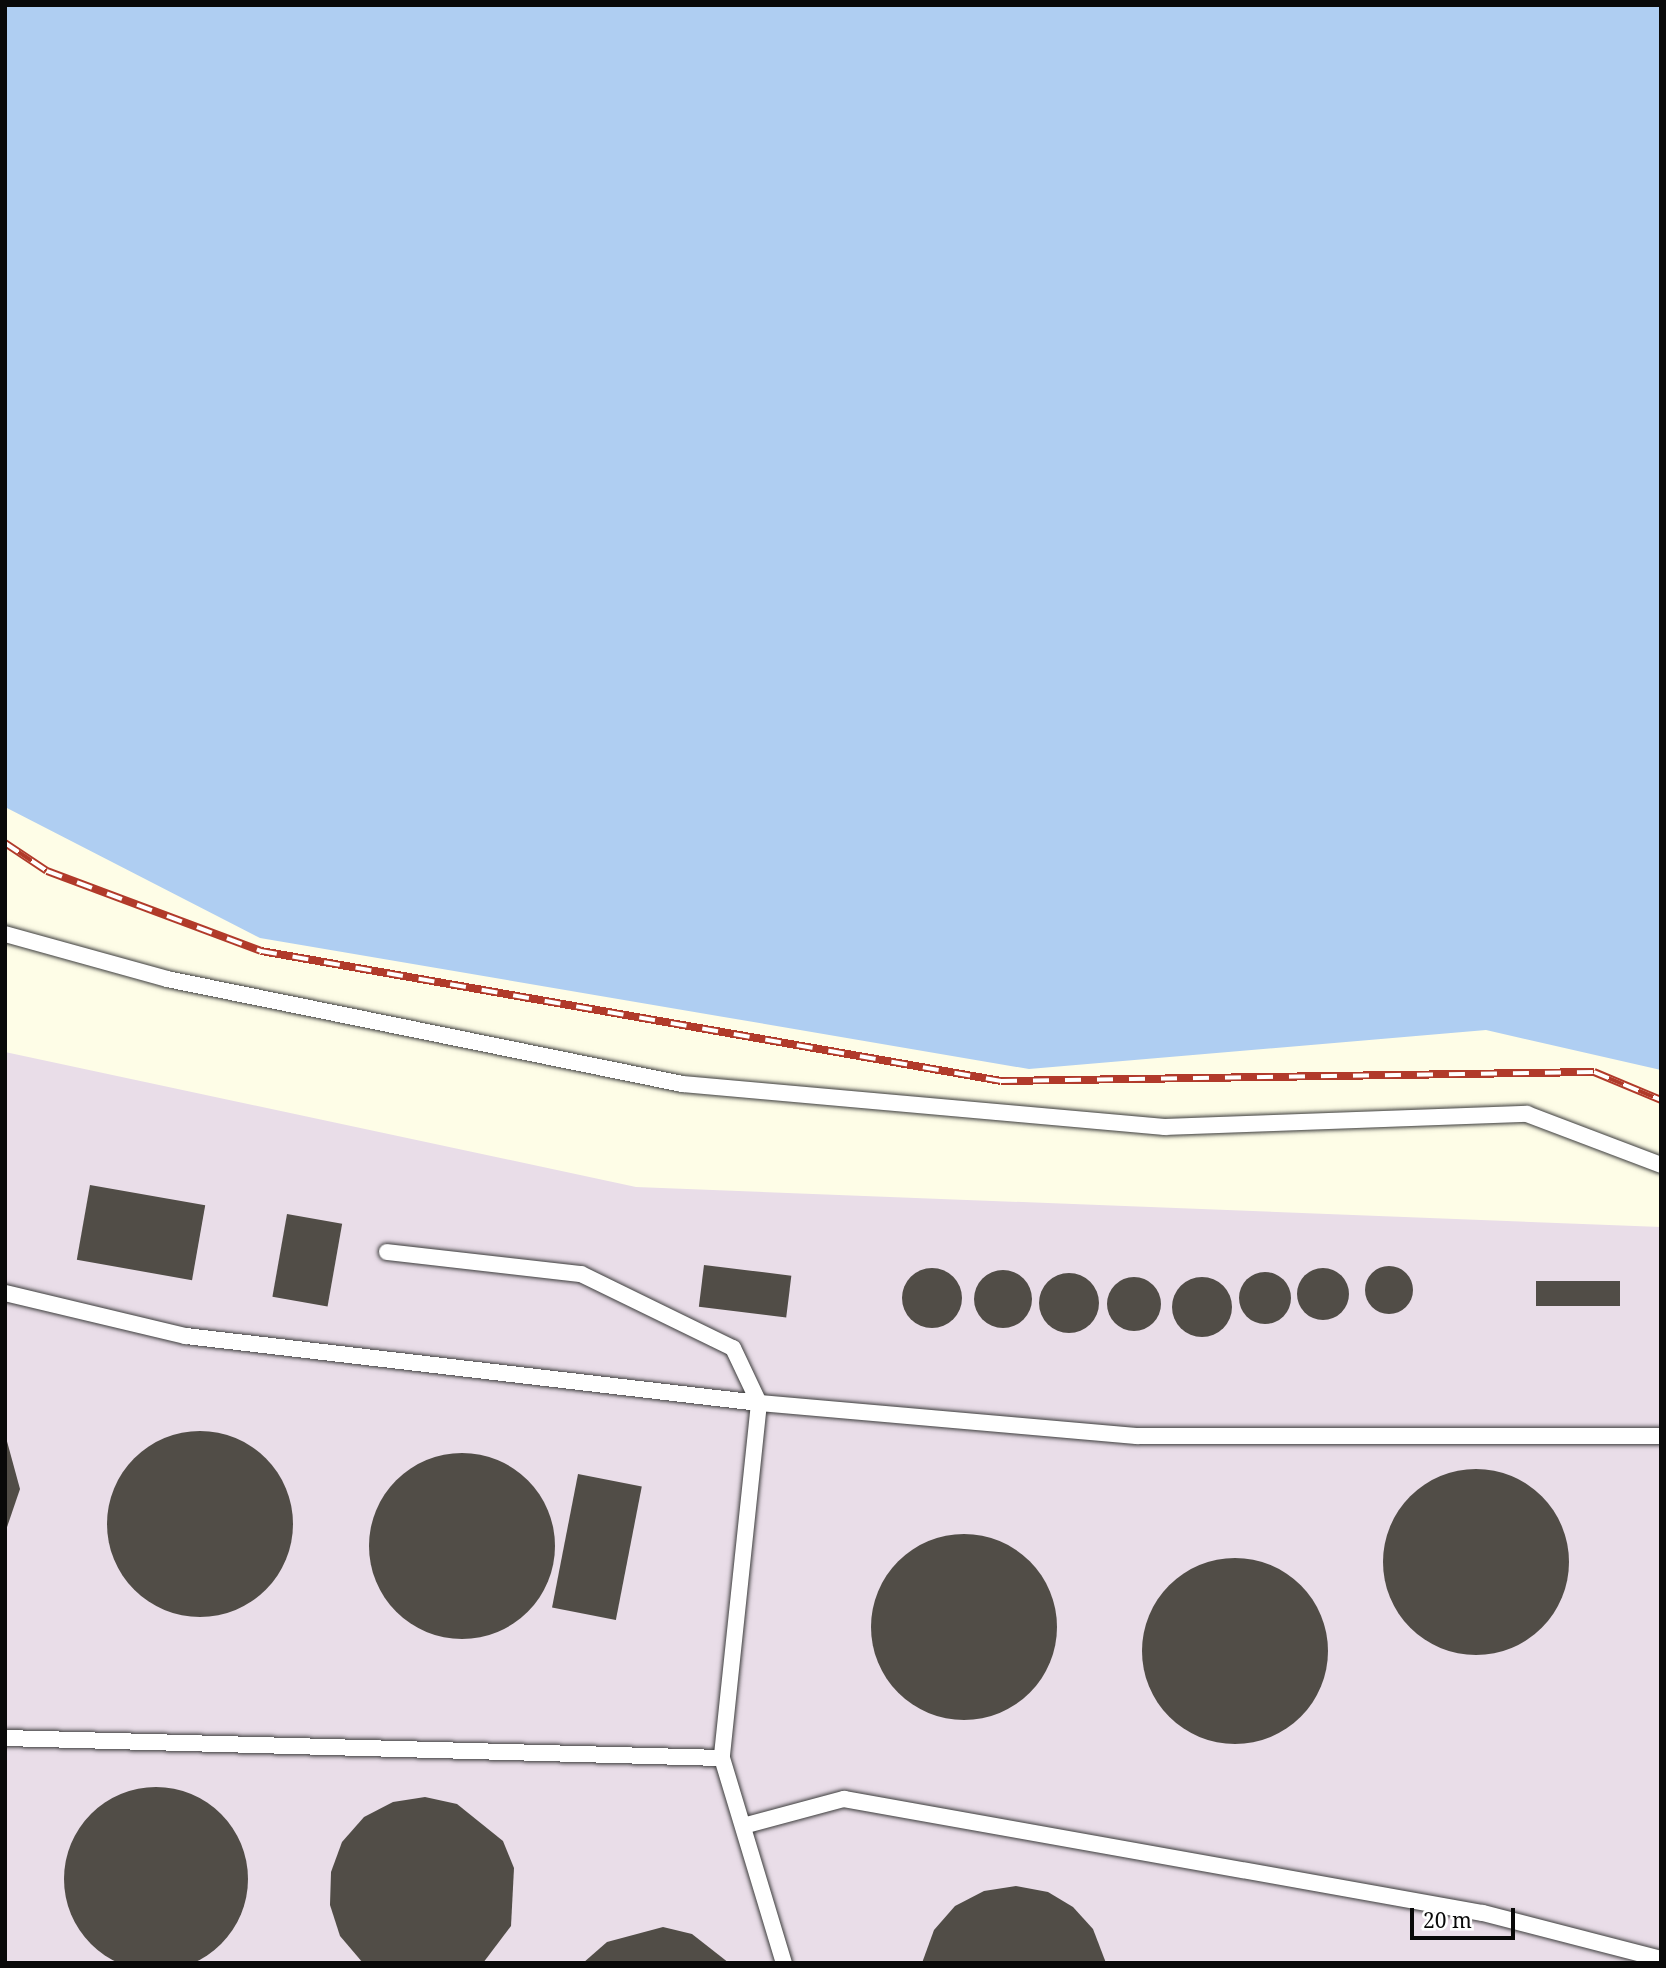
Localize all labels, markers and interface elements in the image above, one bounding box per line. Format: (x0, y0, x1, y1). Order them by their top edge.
scale bar (1414, 1895, 1519, 1939)
text: 20 m (1423, 1906, 1472, 1934)

